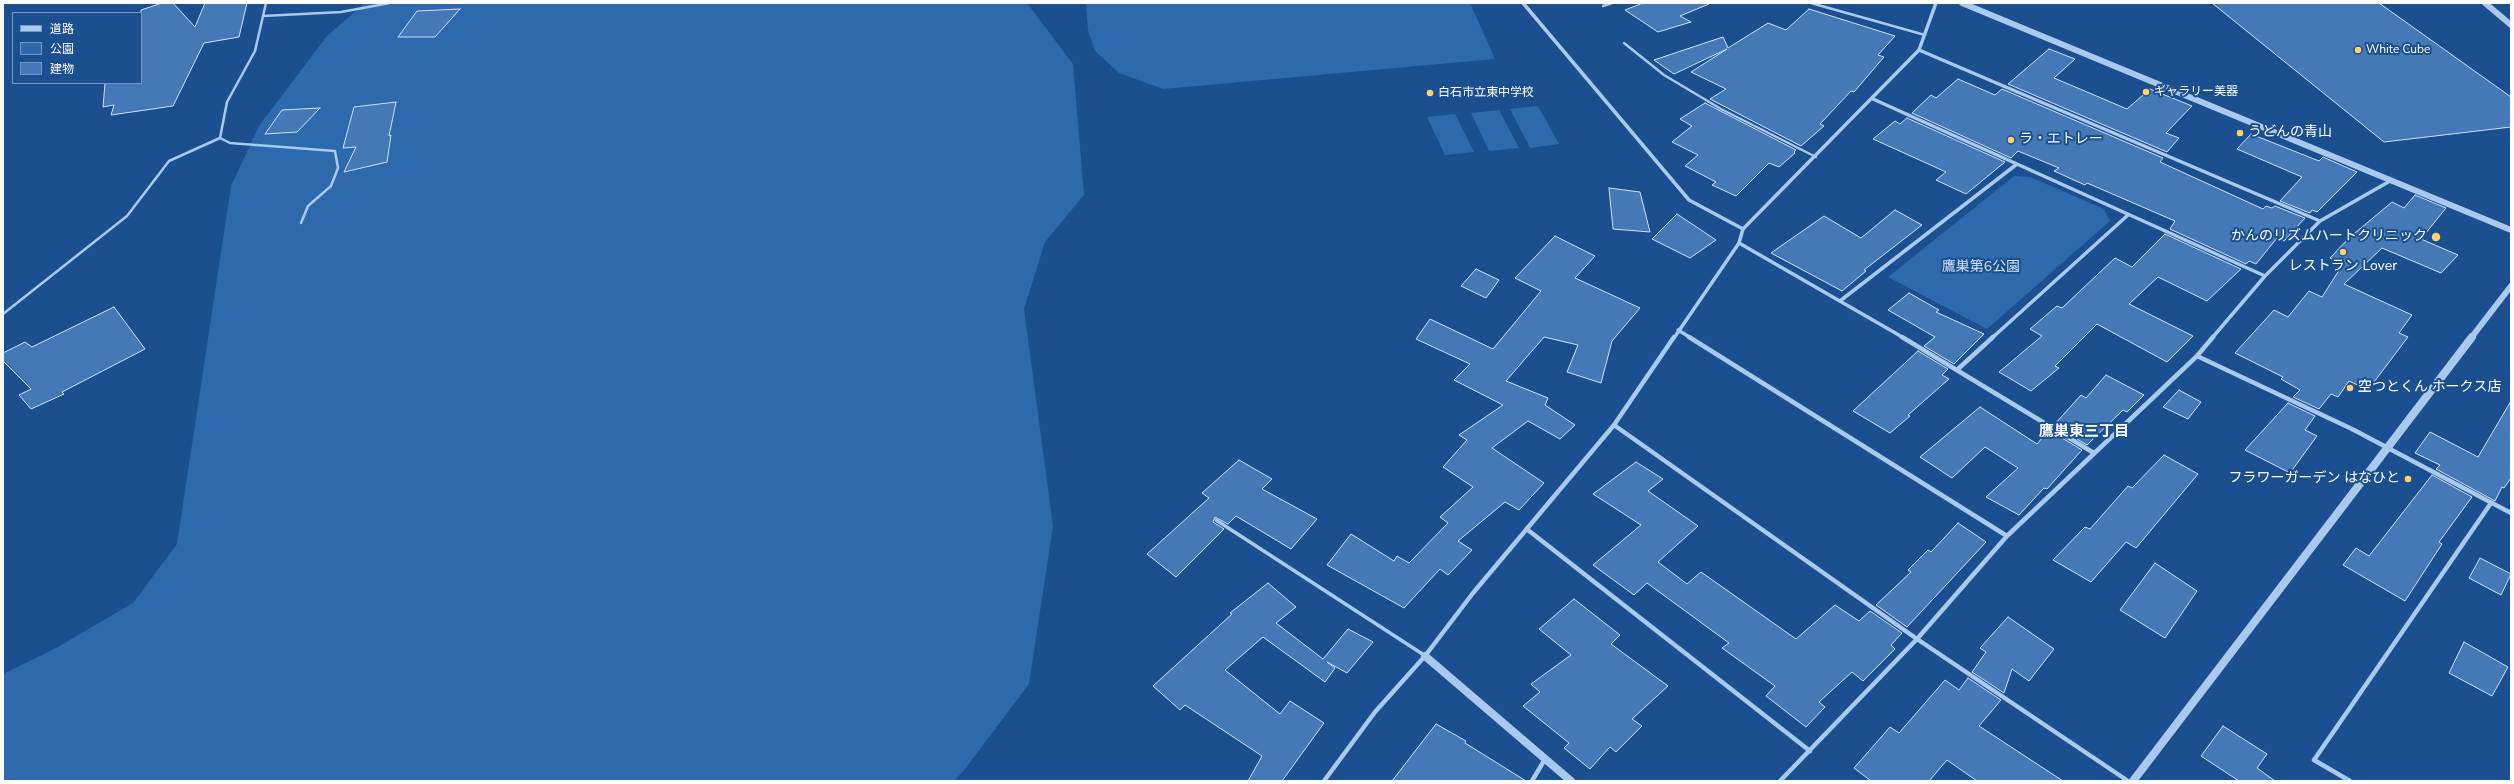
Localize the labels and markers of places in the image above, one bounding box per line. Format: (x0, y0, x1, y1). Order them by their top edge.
place label: White Cube (2366, 43, 2430, 57)
marker: White Cube (2353, 45, 2363, 55)
place label: ギャラリー美器 (2154, 85, 2238, 99)
place label: 白石市立東中学校 (1438, 86, 1534, 100)
marker: ギャラリー美器 (2141, 87, 2151, 97)
marker: 白石市立東中学校 (1425, 88, 1435, 98)
place label: うどんの青山 (2248, 125, 2332, 141)
marker: うどんの青山 (2235, 128, 2245, 138)
place label: ラ・エトレー (2019, 132, 2103, 148)
marker: ラ・エトレー (2006, 135, 2016, 145)
place label: かんのリズムハートクリニック (2231, 229, 2427, 245)
marker: かんのリズムハートクリニック (2430, 231, 2442, 243)
marker: レストラン Lover (2338, 247, 2348, 257)
place label: レストラン Lover (2289, 259, 2397, 275)
place label: 空つとくん ホークス店 (2358, 380, 2502, 396)
marker: 空つとくん ホークス店 (2345, 383, 2355, 393)
place label: フラワーガーデン はなひと (2228, 471, 2400, 487)
marker: フラワーガーデン はなひと (2403, 474, 2413, 484)

